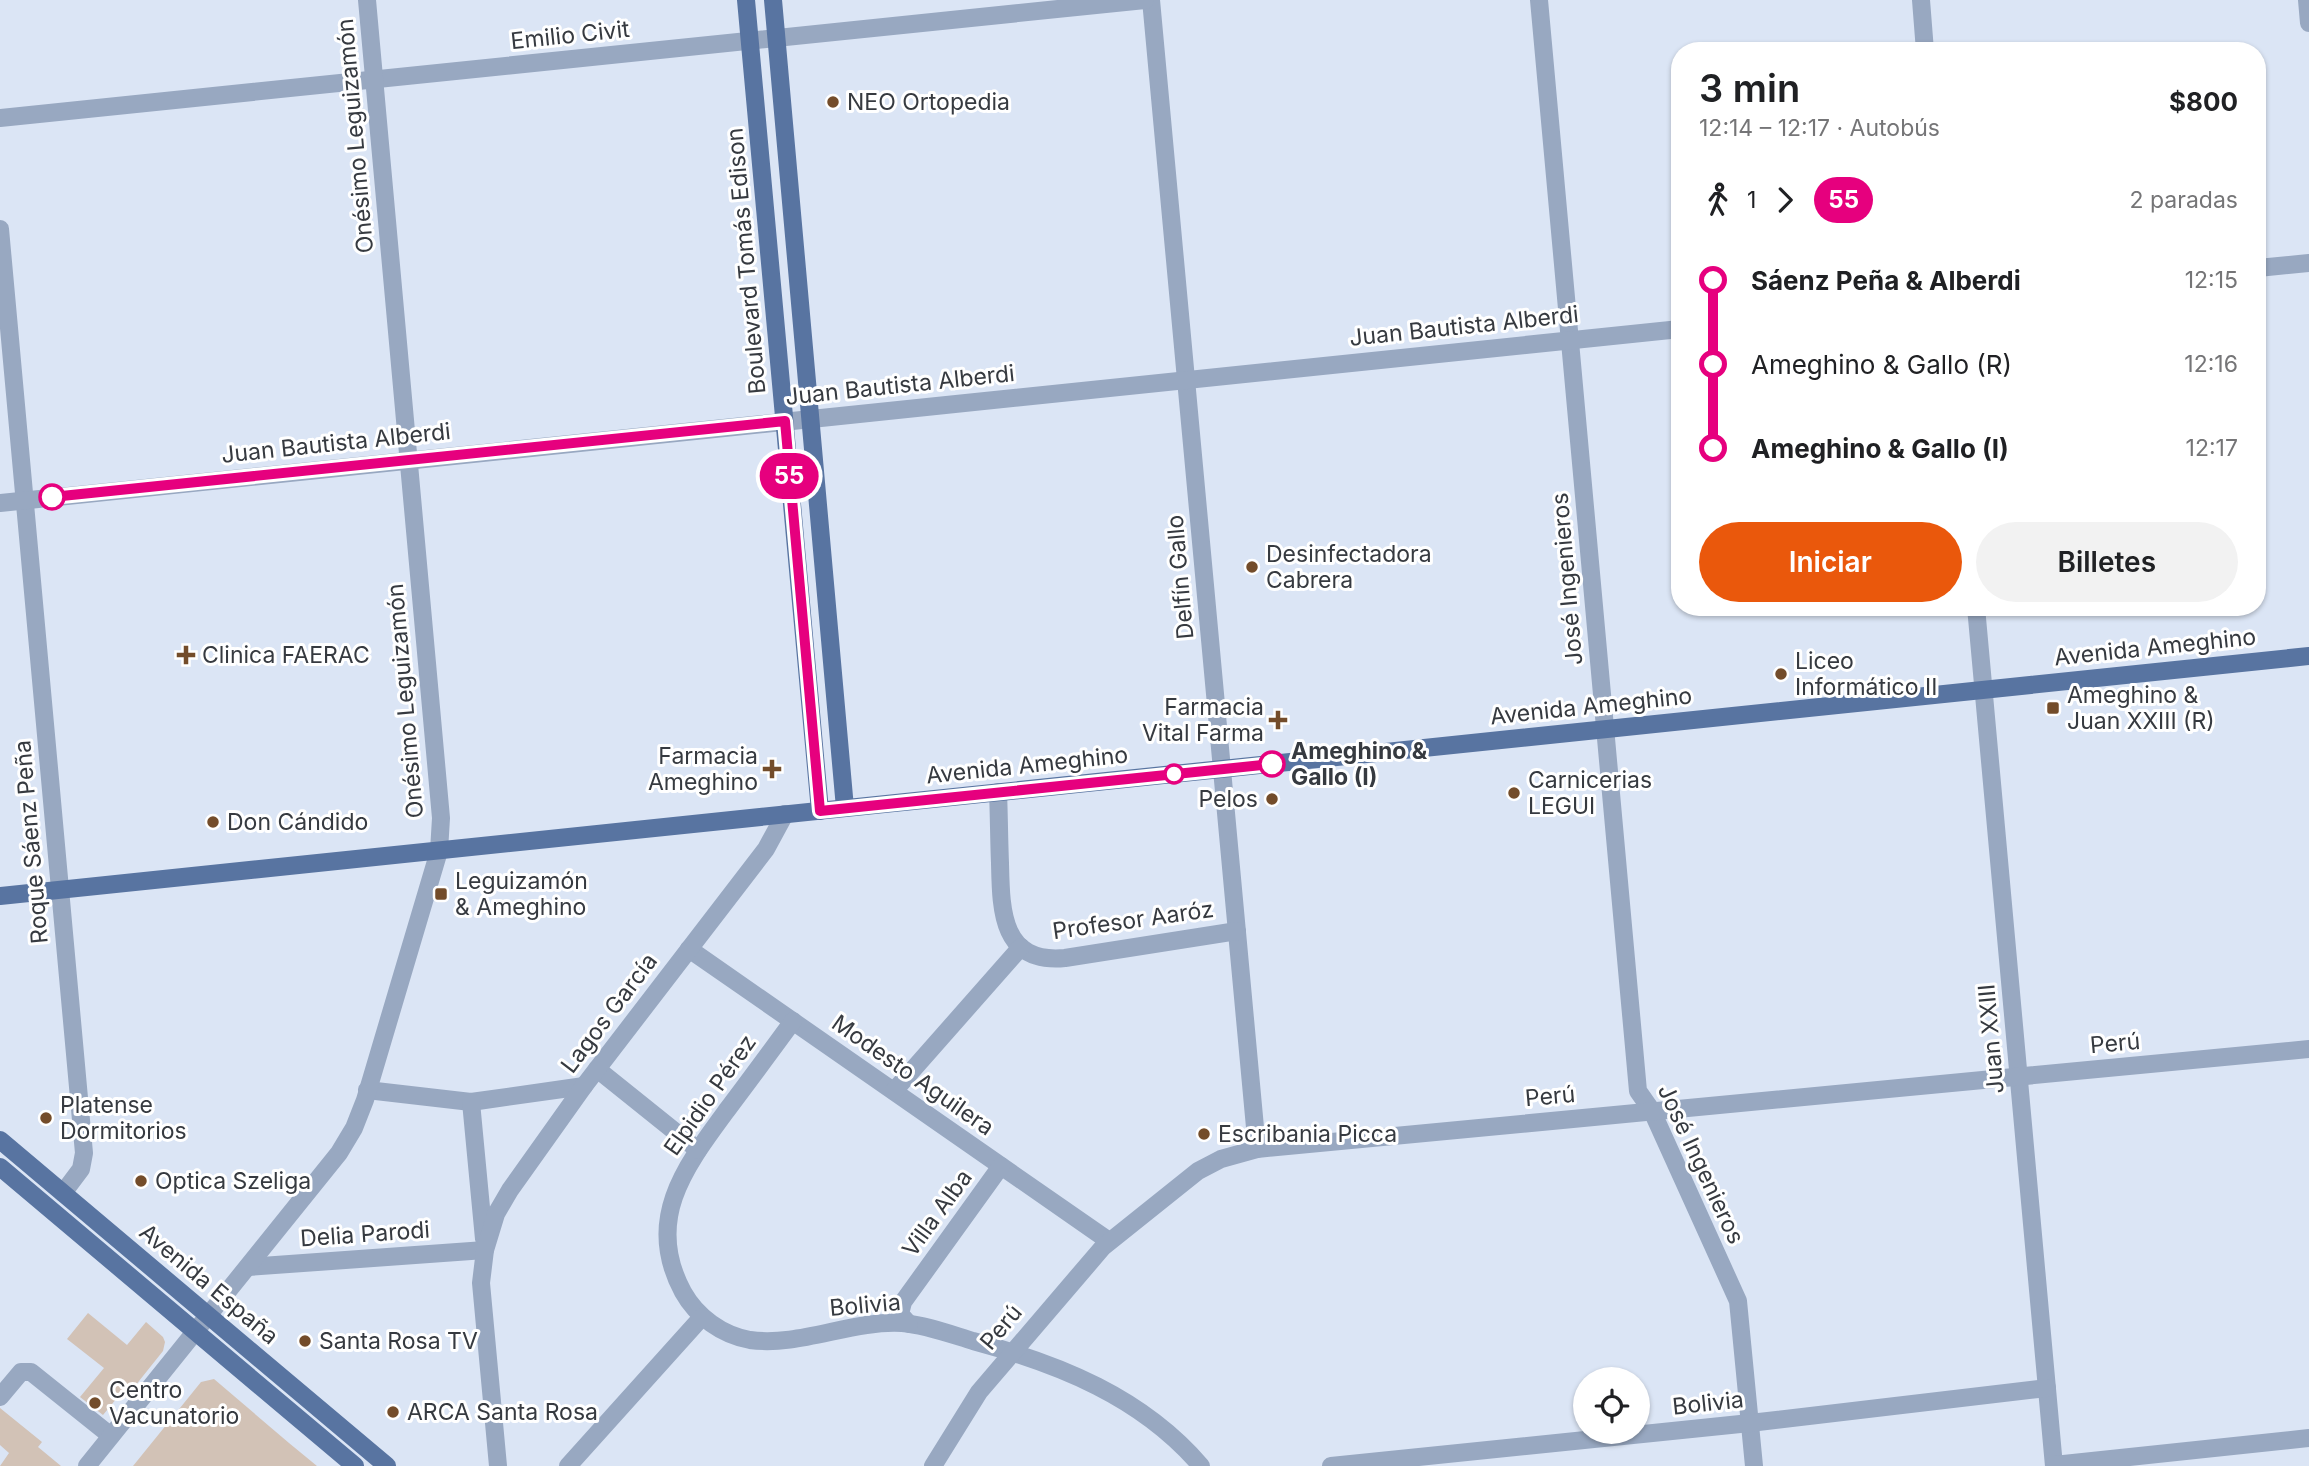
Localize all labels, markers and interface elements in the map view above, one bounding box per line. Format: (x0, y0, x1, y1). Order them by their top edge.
street label: Emilio Civit (509, 15, 631, 55)
street label: Onésimo Leguizamón (331, 17, 379, 255)
text: 3 min (1699, 65, 1800, 111)
text: $800 (2169, 86, 2238, 117)
place label: NEO Ortopedia (847, 88, 1010, 116)
marker: NEO Ortopedia (825, 94, 841, 110)
text: 12:14 – 12:17 · Autobús (1699, 114, 1940, 142)
street label: Boulevard Tomás Edison (720, 127, 772, 395)
icon: walk (1699, 181, 1737, 219)
icon: forward (1766, 181, 1804, 219)
text: 55 (1828, 185, 1859, 214)
text: 1 (1747, 186, 1756, 214)
text: 2 paradas (2130, 186, 2238, 214)
text: Sáenz Peña & Alberdi (1751, 265, 2021, 296)
text: 12:15 (2185, 266, 2238, 294)
street label: Juan Bautista Alberdi (1348, 300, 1580, 352)
text: Ameghino & Gallo (R) (1751, 349, 2012, 380)
text: 12:16 (2184, 350, 2238, 378)
street label: Juan Bautista Alberdi (784, 359, 1016, 411)
street label: Juan Bautista Alberdi (220, 417, 452, 469)
text: Ameghino & Gallo (I) (1751, 433, 2009, 464)
text: 12:17 (2186, 434, 2238, 462)
line badge: 55 (758, 453, 820, 499)
text: 55 (774, 461, 804, 490)
unlabelled marker (39, 484, 65, 510)
street label: José Ingenieros (1546, 492, 1588, 666)
street label: Delfín Gallo (1161, 514, 1199, 640)
button: Iniciar (1699, 522, 1962, 602)
button: Billetes (1976, 522, 2238, 602)
place label: Desinfectadora Cabrera (1266, 540, 1432, 594)
marker: Desinfectadora Cabrera (1244, 559, 1260, 575)
street label: Onésimo Leguizamón (381, 582, 429, 820)
street label: Avenida Ameghino (2053, 622, 2257, 672)
place label: Clinica FAERAC (202, 641, 370, 669)
marker: Clinica FAERAC (176, 645, 196, 665)
place label: Liceo Informático II (1795, 647, 1937, 701)
marker: Liceo Informático II (1773, 666, 1789, 682)
street label: Avenida Ameghino (1489, 681, 1693, 731)
place label: Ameghino & Juan XXIII (R) (2067, 681, 2215, 735)
place label: Farmacia Vital Farma (1142, 693, 1264, 747)
marker: Ameghino & Juan XXIII (R) (2045, 700, 2061, 716)
marker: Farmacia Vital Farma (1270, 712, 1286, 728)
place label: Ameghino & Gallo (I) (1291, 737, 1428, 791)
street label: Roque Sáenz Peña (8, 739, 54, 945)
street label: Avenida Ameghino (925, 740, 1129, 790)
place label: Farmacia Ameghino (648, 742, 758, 796)
marker: Ameghino & Gallo (I) (1259, 751, 1285, 777)
marker: Farmacia Ameghino (764, 761, 780, 777)
unlabelled marker (1164, 764, 1184, 784)
place label: Carnicerias LEGUI (1528, 766, 1652, 820)
place label: Pelos (1199, 785, 1258, 813)
marker: Carnicerias LEGUI (1506, 785, 1522, 801)
marker: Pelos (1264, 791, 1280, 807)
place label: Don Cándido (227, 808, 368, 836)
marker: Don Cándido (205, 814, 221, 830)
place label: Leguizamón & Ameghino (455, 867, 588, 921)
marker: Leguizamón & Ameghino (433, 886, 449, 902)
street label: Profesor Aaróz (1051, 895, 1215, 945)
street label: Lagos García (555, 948, 663, 1078)
street label: Juan XXIII (1972, 983, 2010, 1095)
street label: Modesto Aguilera (827, 1009, 999, 1141)
street label: Perú (2089, 1027, 2141, 1059)
street label: Elpidio Pérez (658, 1029, 762, 1161)
street label: Perú (1524, 1080, 1576, 1112)
street label: José Ingenieros (1652, 1080, 1750, 1248)
place label: Platense Dormitorios (60, 1091, 187, 1145)
marker: Platense Dormitorios (38, 1110, 54, 1126)
place label: Escribania Picca (1218, 1120, 1397, 1148)
marker: Escribania Picca (1196, 1126, 1212, 1142)
street label: Villa Alba (896, 1164, 978, 1262)
place label: Optica Szeliga (155, 1167, 311, 1195)
marker: Optica Szeliga (133, 1173, 149, 1189)
street label: Delia Parodi (299, 1216, 431, 1252)
street label: Avenida España (134, 1218, 284, 1350)
street label: Bolivia (828, 1288, 902, 1322)
street label: Perú (974, 1299, 1028, 1355)
place label: Santa Rosa TV (319, 1327, 478, 1355)
marker: Santa Rosa TV (297, 1333, 313, 1349)
map controls (1573, 1367, 1650, 1444)
button: locate (1573, 1367, 1650, 1444)
place label: Centro Vacunatorio (109, 1376, 239, 1430)
street label: Bolivia (1671, 1385, 1745, 1421)
marker: Centro Vacunatorio (87, 1395, 103, 1411)
place label: ARCA Santa Rosa (407, 1398, 598, 1426)
marker: ARCA Santa Rosa (385, 1404, 401, 1420)

